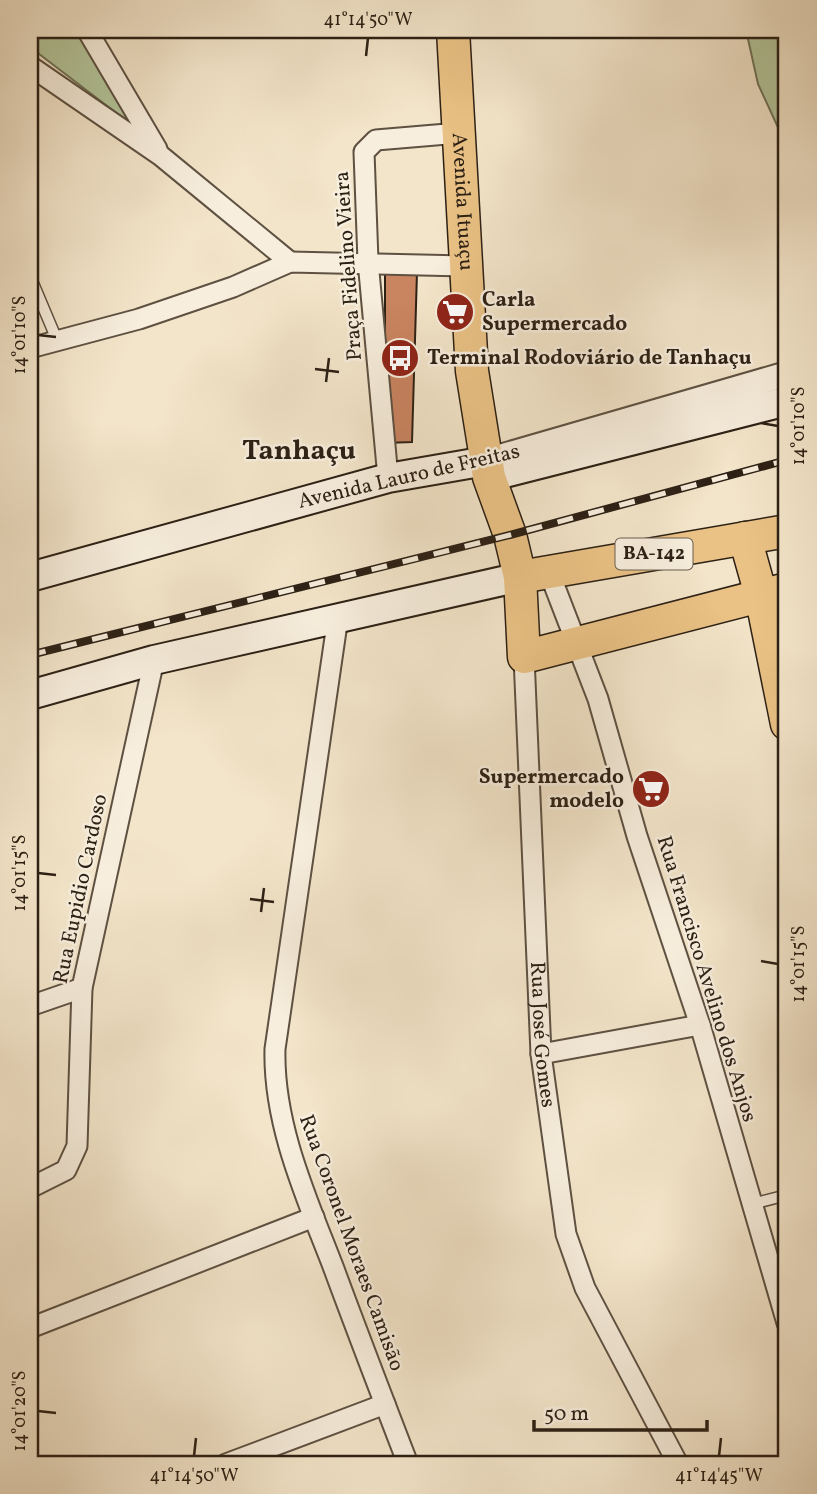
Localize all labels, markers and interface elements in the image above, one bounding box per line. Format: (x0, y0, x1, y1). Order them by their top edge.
text: 41°14'50"W (323, 8, 413, 33)
street label: Avenida Ituaçu (444, 132, 481, 272)
street label: Praça Fidelino Vieira (328, 170, 370, 362)
place label: Carla Supermercado (482, 286, 627, 339)
supermarket icon: Carla Supermercado (434, 291, 476, 333)
text: 14°01'10"S (8, 296, 33, 374)
bus stop icon: Terminal Rodoviário de Tanhaçu (379, 337, 421, 379)
place label: Terminal Rodoviário de Tanhaçu (427, 344, 752, 373)
text: 14°01'10"S (787, 387, 812, 465)
district label: Tanhaçu (242, 432, 356, 471)
street label: Avenida Lauro de Freitas (295, 437, 523, 517)
road number: BA-142 (616, 538, 692, 569)
place label: Supermercado modelo (479, 763, 624, 816)
supermarket icon: Supermercado modelo (630, 768, 672, 810)
street label: Rua Eupidio Cardoso (47, 791, 115, 987)
street label: Rua Francisco Avelino dos Anjos (649, 832, 763, 1126)
text: 14°01'15"S (8, 835, 33, 911)
text: 14°01'15"S (787, 926, 812, 1002)
street label: Rua José Gomes (523, 961, 563, 1109)
street label: Rua Coronel Moraes Camisão (291, 1111, 411, 1375)
text: 14°01'20"S (8, 1371, 33, 1451)
scale bar (534, 1389, 707, 1433)
text: 50 m (544, 1400, 589, 1429)
text: 41°14'50"W (149, 1464, 239, 1489)
text: 41°14'45"W (675, 1464, 763, 1489)

